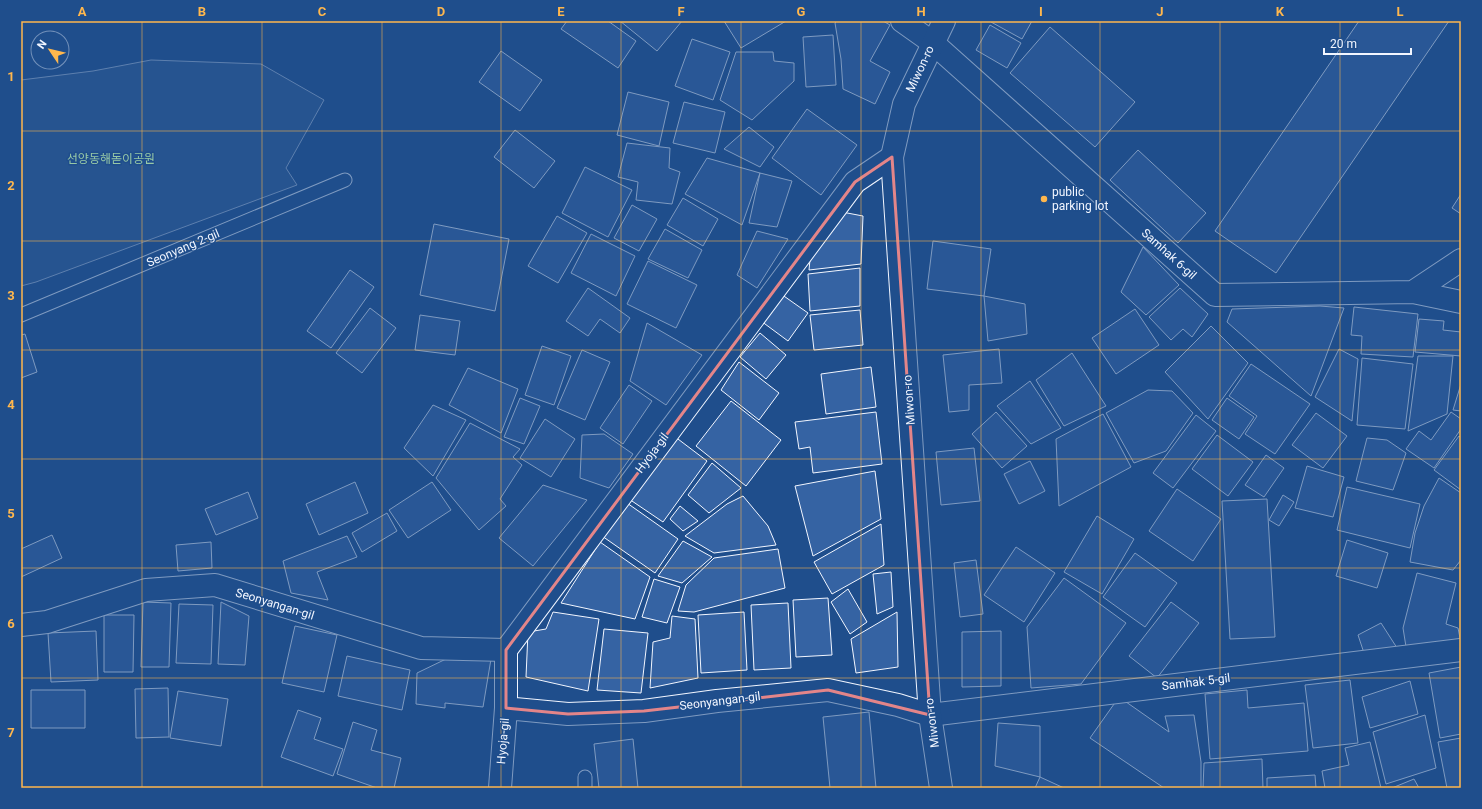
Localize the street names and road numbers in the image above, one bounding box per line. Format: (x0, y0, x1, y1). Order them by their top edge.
street label: Miwon-ro (903, 43, 937, 95)
street label: Seonyang 2-gil (144, 226, 222, 270)
street label: Samhak 6-gil (1139, 226, 1199, 282)
street label: Miwon-ro (900, 374, 918, 425)
street label: Hyoja-gil (632, 430, 672, 476)
street label: Seonyangan-gil (234, 585, 316, 623)
street label: Samhak 5-gil (1161, 671, 1231, 693)
street label: Seonyangan-gil (679, 689, 761, 713)
street label: Miwon-ro (922, 697, 942, 749)
street label: Hyoja-gil (494, 717, 512, 765)

